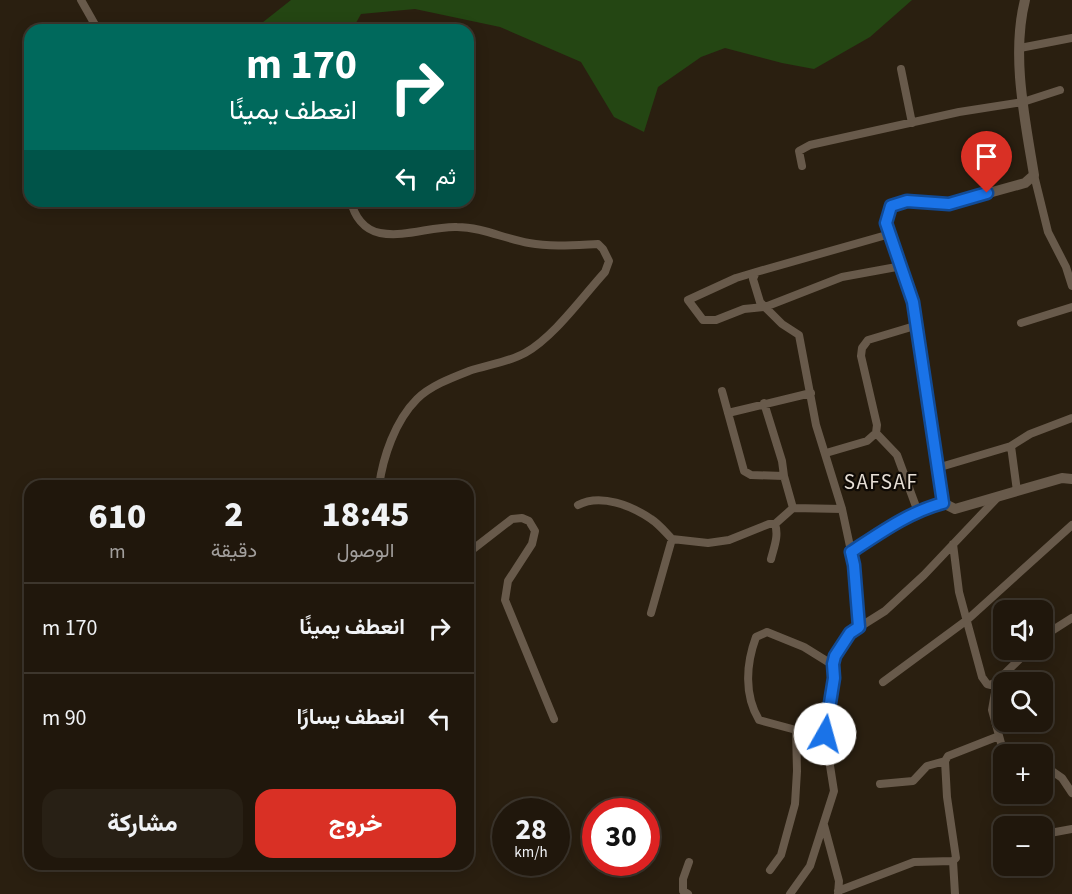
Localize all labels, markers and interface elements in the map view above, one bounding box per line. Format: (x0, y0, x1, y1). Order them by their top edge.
text: 170 m (246, 35, 357, 95)
icon: right (378, 48, 456, 126)
text: انعطف يمينًا (229, 91, 357, 130)
pin (961, 131, 1012, 193)
icon: arrive (970, 140, 1003, 173)
text: ثم (435, 161, 456, 193)
icon: left (390, 162, 423, 195)
district label: SAFSAF (844, 467, 918, 497)
text: 2 (224, 489, 243, 540)
text: 18:45 (321, 489, 410, 540)
text: 610 (89, 491, 146, 542)
text: دقيقة (211, 537, 257, 565)
text: الوصول (337, 537, 394, 565)
text: m (109, 538, 126, 566)
map controls (993, 600, 1053, 876)
button: sound (993, 600, 1053, 660)
text: انعطف يمينًا (299, 611, 405, 643)
text: 170 m (42, 612, 97, 644)
icon: right (423, 612, 456, 645)
button: search (993, 672, 1053, 732)
text: انعطف يسارًا (296, 701, 405, 733)
text: 90 m (42, 702, 87, 734)
icon: left (423, 702, 456, 735)
position arrow (793, 702, 857, 766)
button: + (993, 744, 1053, 804)
button: مشاركة (42, 789, 243, 858)
button: خروج (255, 789, 456, 858)
speed limit sign: 30 (582, 798, 660, 876)
text: 28 (515, 808, 547, 851)
button: − (993, 816, 1053, 876)
text: km/h (514, 842, 548, 863)

